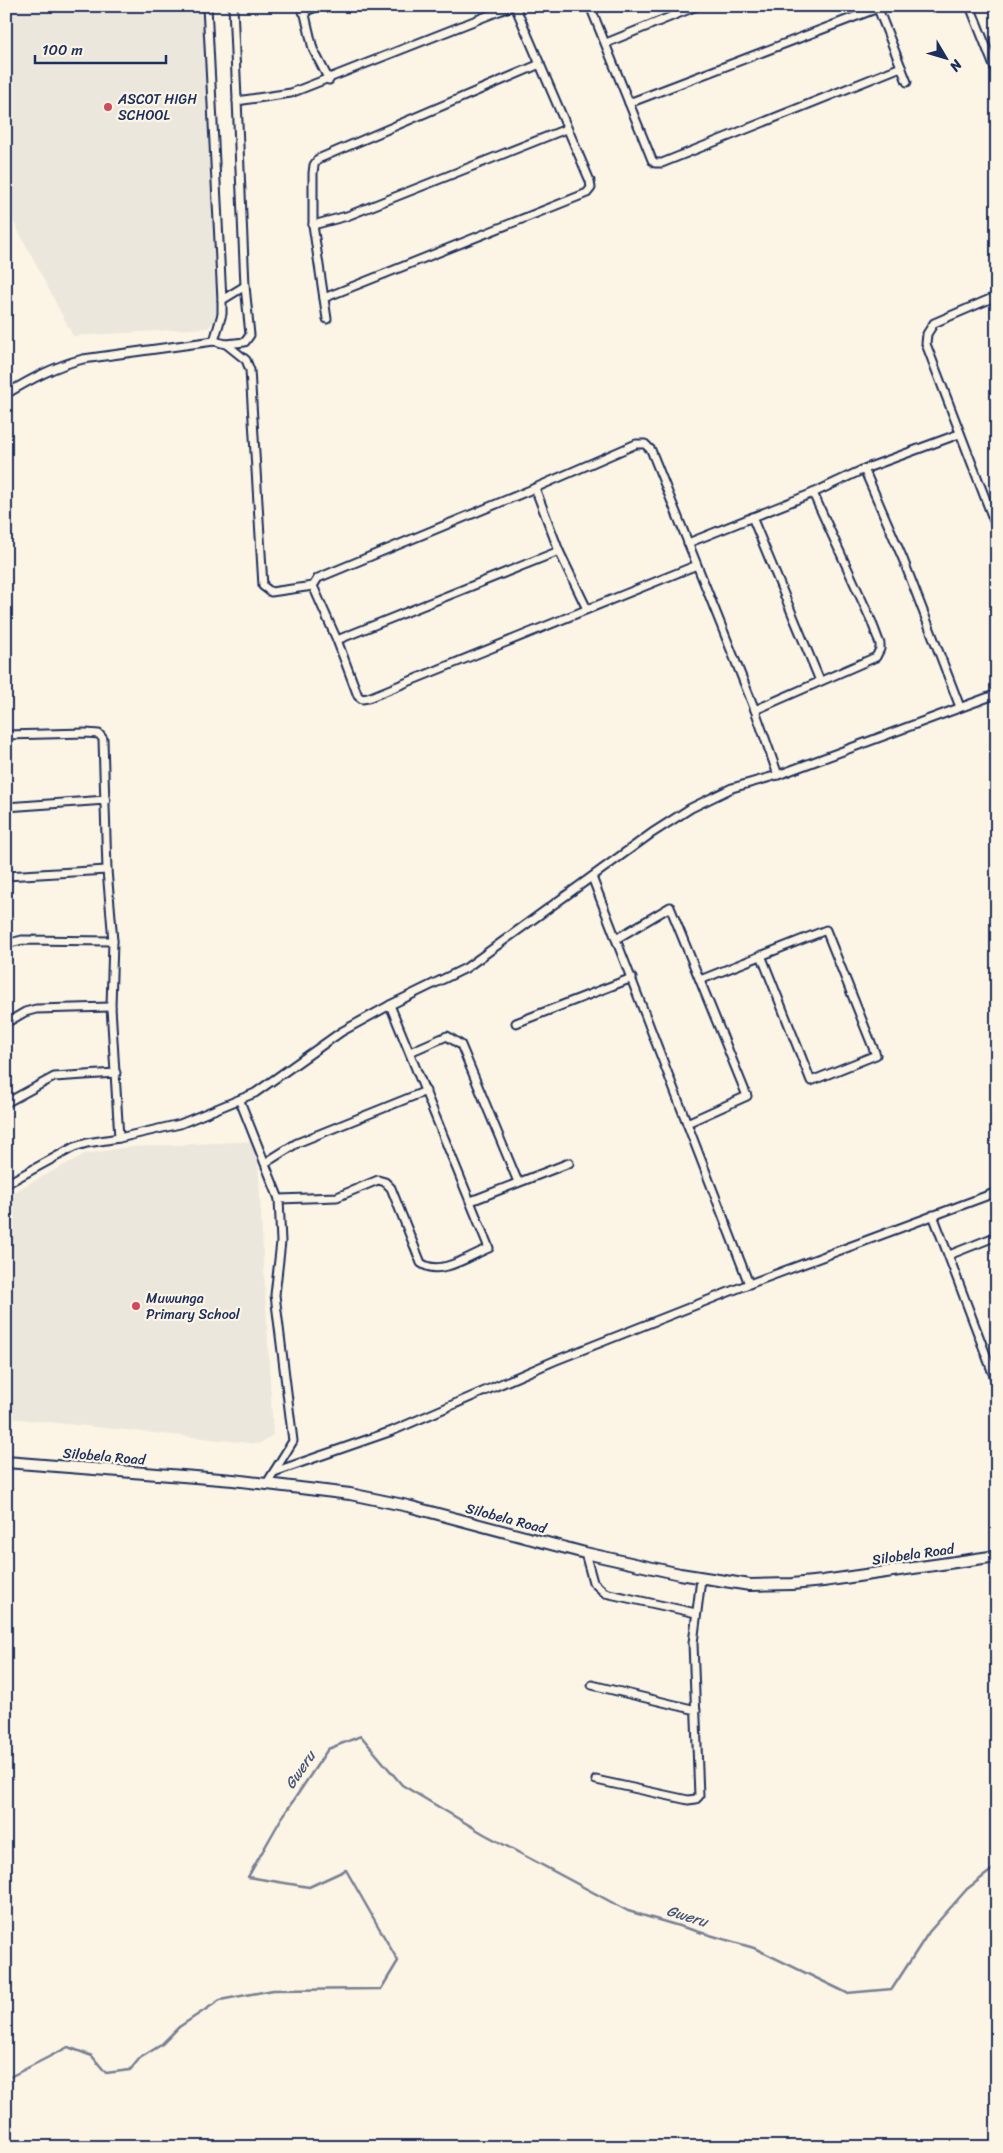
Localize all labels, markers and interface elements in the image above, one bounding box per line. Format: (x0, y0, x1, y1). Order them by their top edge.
scale bar (35, 32, 166, 64)
north arrow (920, 32, 970, 82)
text: 100 m (42, 37, 83, 63)
text: N (943, 53, 969, 77)
place label: ASCOT HIGH SCHOOL (117, 87, 197, 128)
marker: ASCOT HIGH SCHOOL (102, 101, 114, 113)
place label: Muwunga Primary School (146, 1286, 241, 1327)
marker: Muwunga Primary School (130, 1300, 142, 1312)
street label: Silobela Road (62, 1440, 148, 1473)
street label: Silobela Road (463, 1496, 551, 1542)
street label: Silobela Road (870, 1536, 957, 1573)
water label: Gweru (278, 1744, 324, 1795)
water label: Gweru (663, 1897, 713, 1935)

